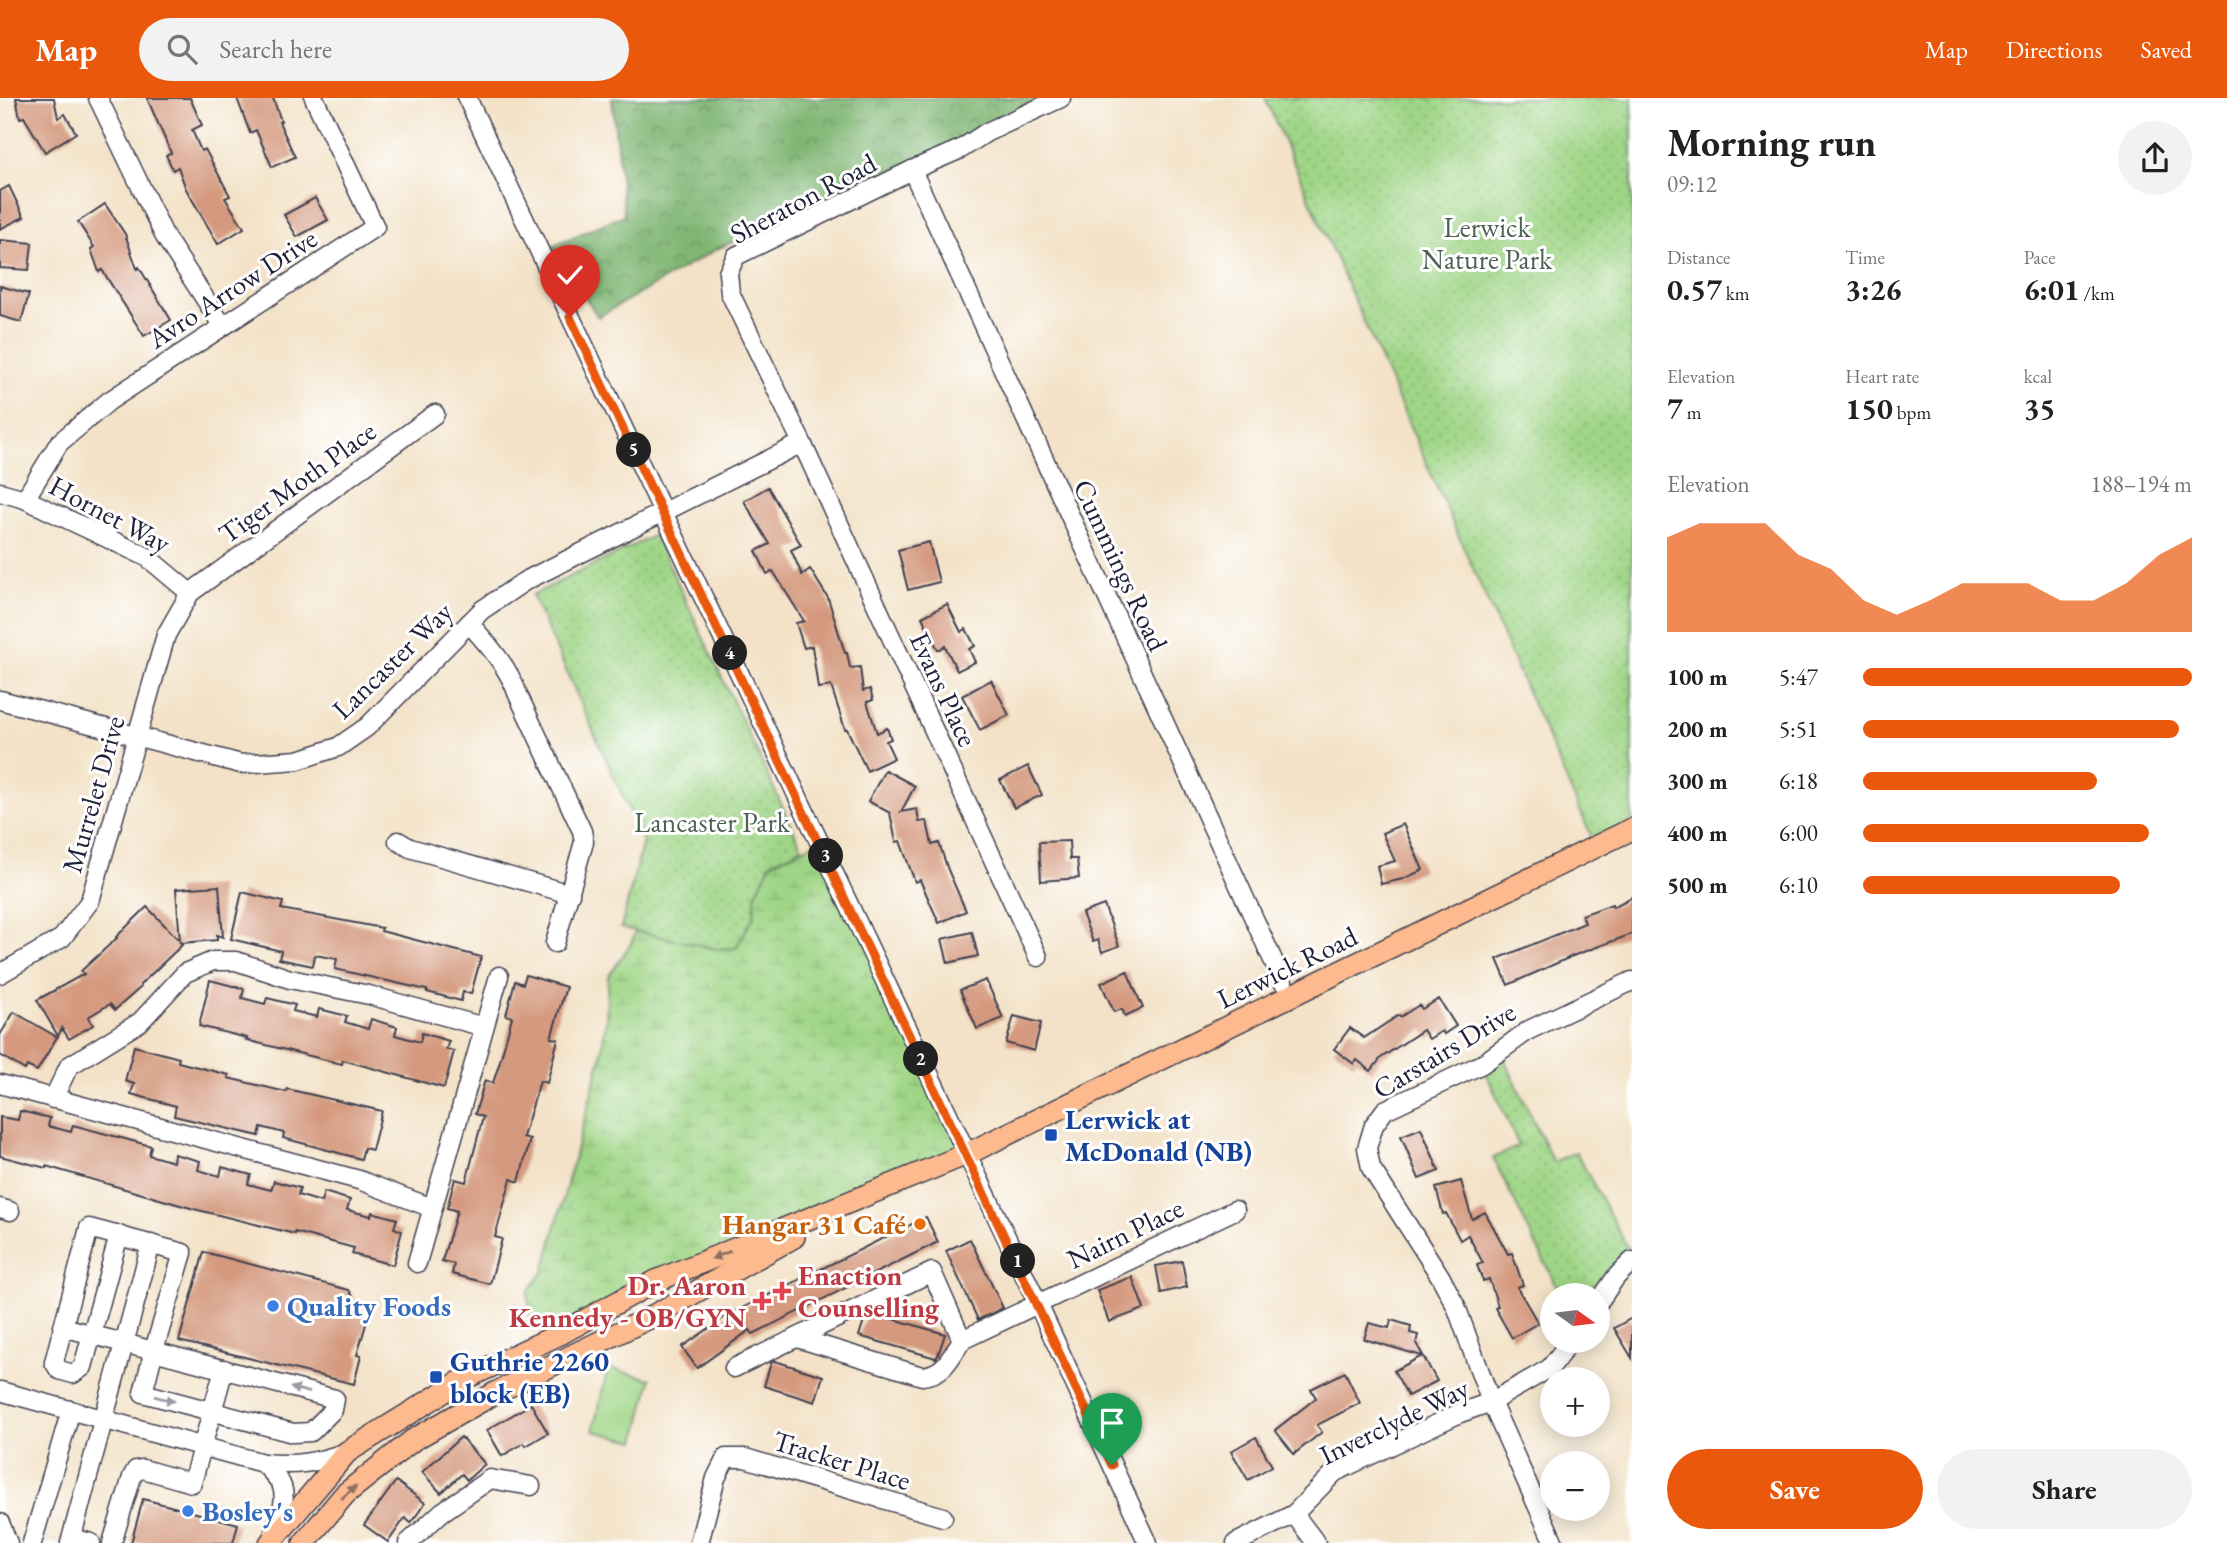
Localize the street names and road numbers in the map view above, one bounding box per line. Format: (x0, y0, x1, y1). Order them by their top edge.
street label: Sheraton Road (724, 144, 883, 252)
street label: Avro Arrow Drive (140, 220, 323, 357)
street label: Tiger Moth Place (211, 413, 383, 551)
street label: Hornet Way (43, 467, 177, 561)
street label: Cummings Road (1066, 473, 1177, 657)
street label: Lancaster Way (324, 593, 460, 726)
street label: Evans Place (902, 626, 986, 752)
street label: Murrelet Drive (53, 711, 133, 877)
street label: Lerwick Road (1211, 917, 1364, 1016)
street label: Carstairs Drive (1366, 993, 1522, 1107)
street label: Nairn Place (1061, 1189, 1189, 1277)
street label: Inverclyde Way (1313, 1369, 1475, 1473)
street label: Tracker Place (769, 1422, 915, 1498)

